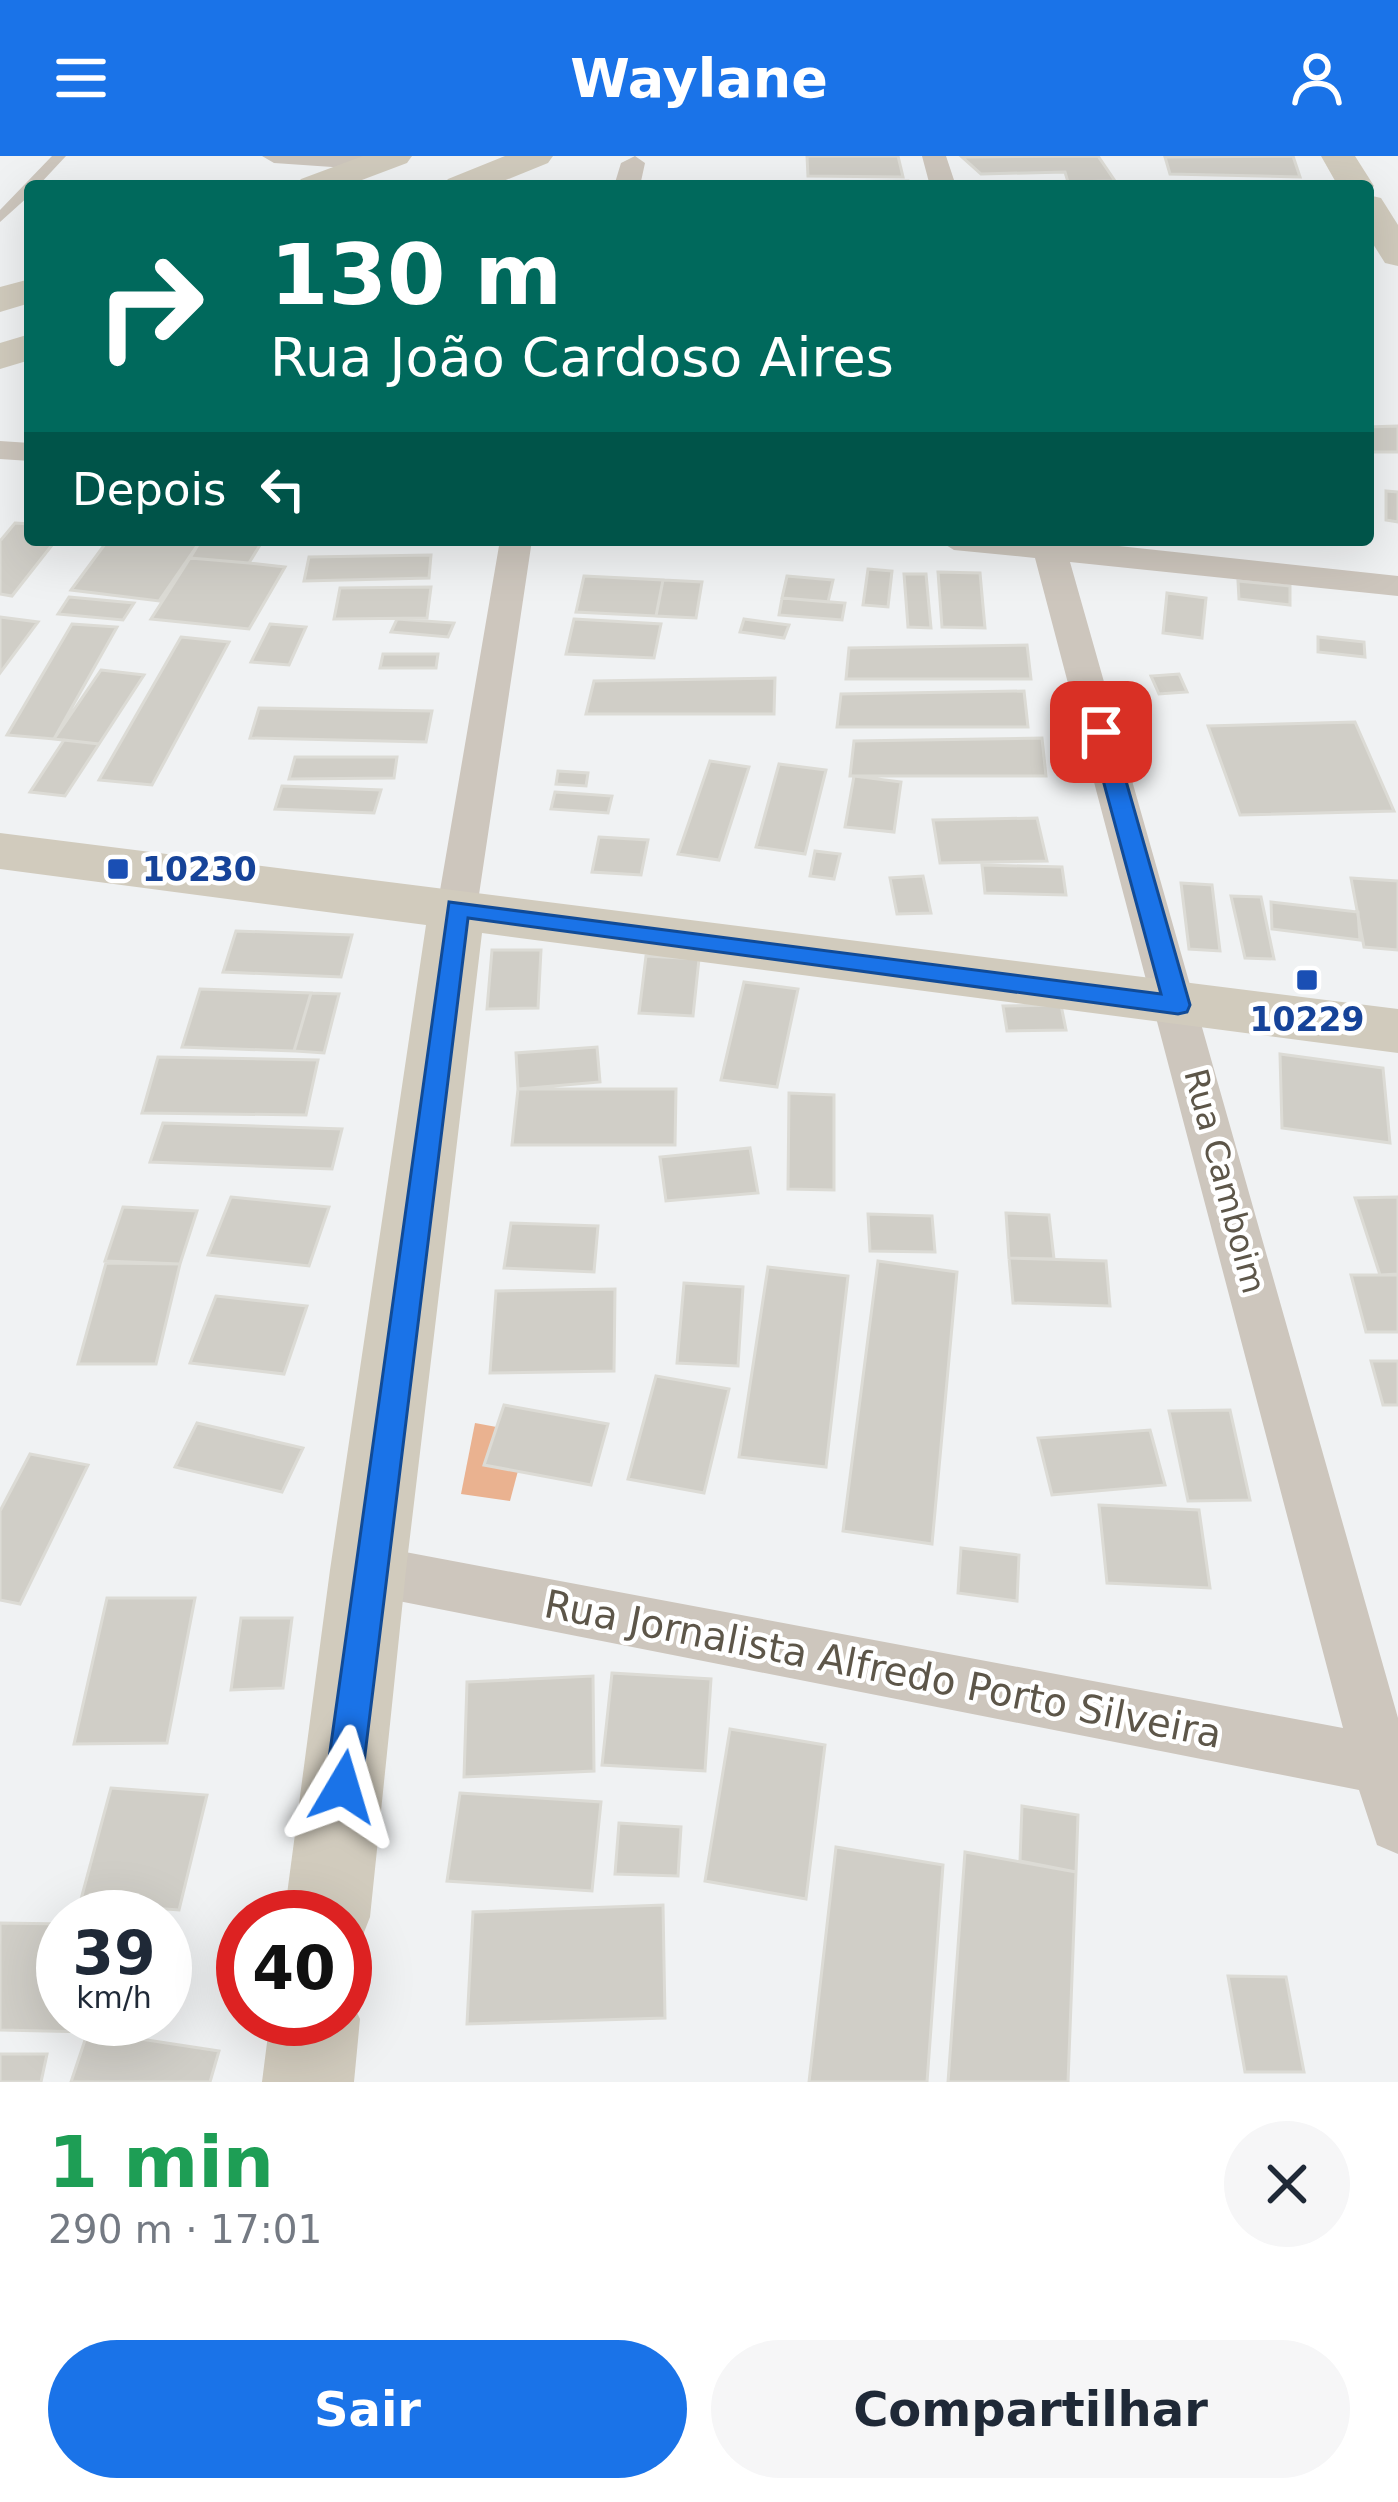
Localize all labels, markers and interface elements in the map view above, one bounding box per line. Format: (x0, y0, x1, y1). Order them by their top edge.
icon: menu (48, 45, 114, 111)
icon: person (1284, 45, 1350, 111)
text: Waylane (570, 47, 828, 110)
text: 130 m (270, 226, 562, 324)
icon: right (72, 228, 228, 384)
text: Rua João Cardoso Aires (270, 326, 894, 389)
icon: left (250, 456, 316, 522)
text: Depois (72, 463, 226, 516)
pin (1050, 681, 1152, 783)
icon: arrive (1068, 699, 1134, 765)
place label: 10230 (142, 850, 257, 889)
marker: 10230 (105, 856, 131, 882)
marker: 10229 (1294, 967, 1320, 993)
place label: 10229 (1250, 1000, 1364, 1039)
street label: Rua Camboim (1176, 1064, 1274, 1298)
street label: Rua Jornalista Alfredo Porto Silveira (541, 1581, 1225, 1757)
position arrow (280, 1724, 406, 1850)
speed limit sign: 40 (216, 1890, 372, 2046)
text: 39 (72, 1918, 156, 1988)
text: km/h (76, 1980, 152, 2015)
text: 1 min (48, 2120, 274, 2204)
button: close (1224, 2121, 1350, 2247)
text: 290 m · 17:01 (48, 2207, 322, 2252)
button: Sair (48, 2340, 687, 2478)
button: Compartilhar (711, 2340, 1350, 2478)

